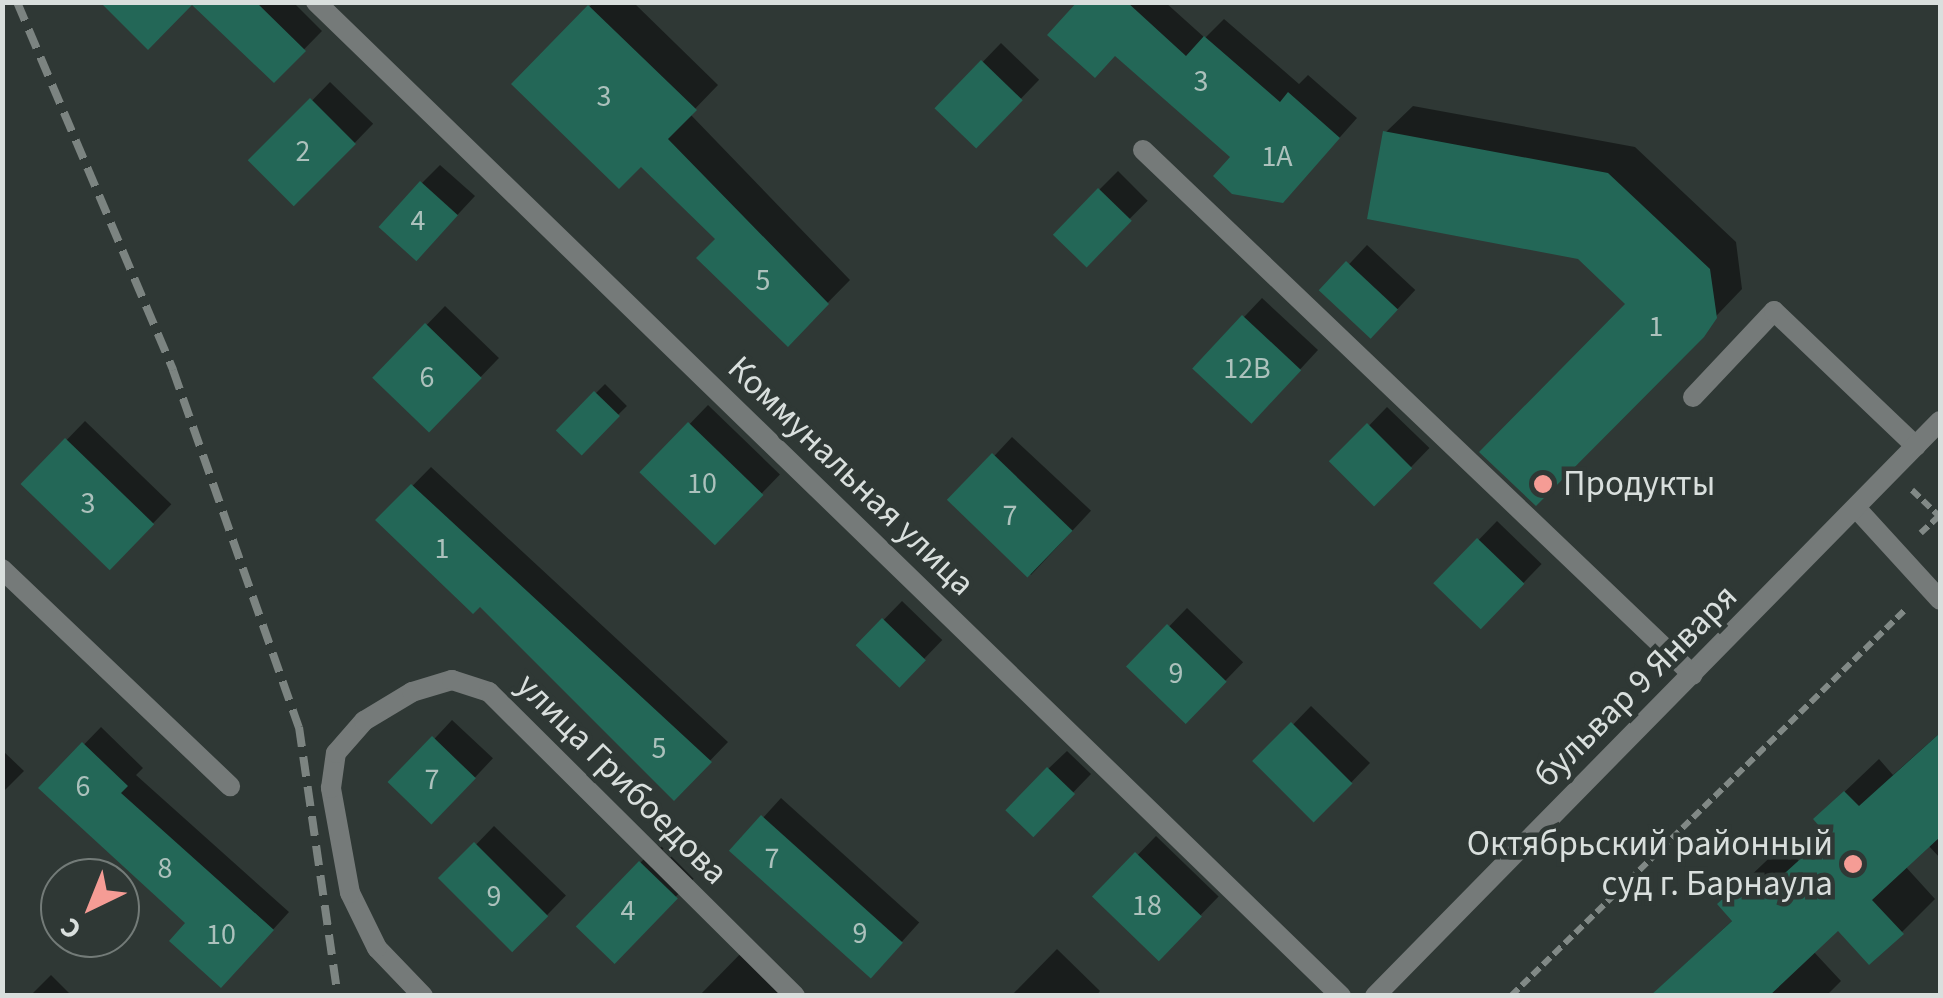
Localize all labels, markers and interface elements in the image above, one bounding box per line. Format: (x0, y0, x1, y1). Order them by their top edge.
house number: 3 (1194, 64, 1208, 100)
house number: 3 (597, 79, 611, 115)
house number: 2 (296, 134, 310, 170)
house number: 1А (1261, 139, 1293, 175)
house number: 4 (411, 203, 425, 239)
house number: 5 (756, 263, 770, 299)
house number: 1 (1649, 309, 1663, 345)
street label: Коммунальная улица (719, 347, 983, 605)
house number: 12В (1223, 351, 1271, 387)
house number: 6 (420, 360, 434, 396)
place label: Продукты (1563, 463, 1715, 505)
house number: 10 (687, 466, 717, 502)
marker: Продукты (1532, 473, 1554, 495)
house number: 3 (81, 486, 95, 522)
house number: 7 (1003, 498, 1017, 534)
house number: 1 (435, 531, 449, 567)
street label: бульвар 9 Января (1526, 576, 1746, 796)
house number: 9 (1169, 656, 1183, 692)
street label: улица Грибоедова (508, 665, 736, 893)
house number: 5 (652, 731, 666, 767)
house number: 7 (425, 762, 439, 798)
house number: 6 (76, 769, 90, 805)
place label: Октябрьский районный суд г. Барнаула (1467, 823, 1833, 905)
house number: 7 (765, 841, 779, 877)
house number: 8 (158, 851, 172, 887)
marker: Октябрьский районный суд г. Барнаула (1842, 853, 1864, 875)
north arrow (40, 858, 140, 958)
house number: 9 (487, 879, 501, 915)
house number: 18 (1132, 888, 1162, 924)
house number: 4 (621, 893, 635, 929)
text: С (51, 908, 91, 949)
house number: 9 (853, 916, 867, 952)
house number: 10 (206, 917, 236, 953)

